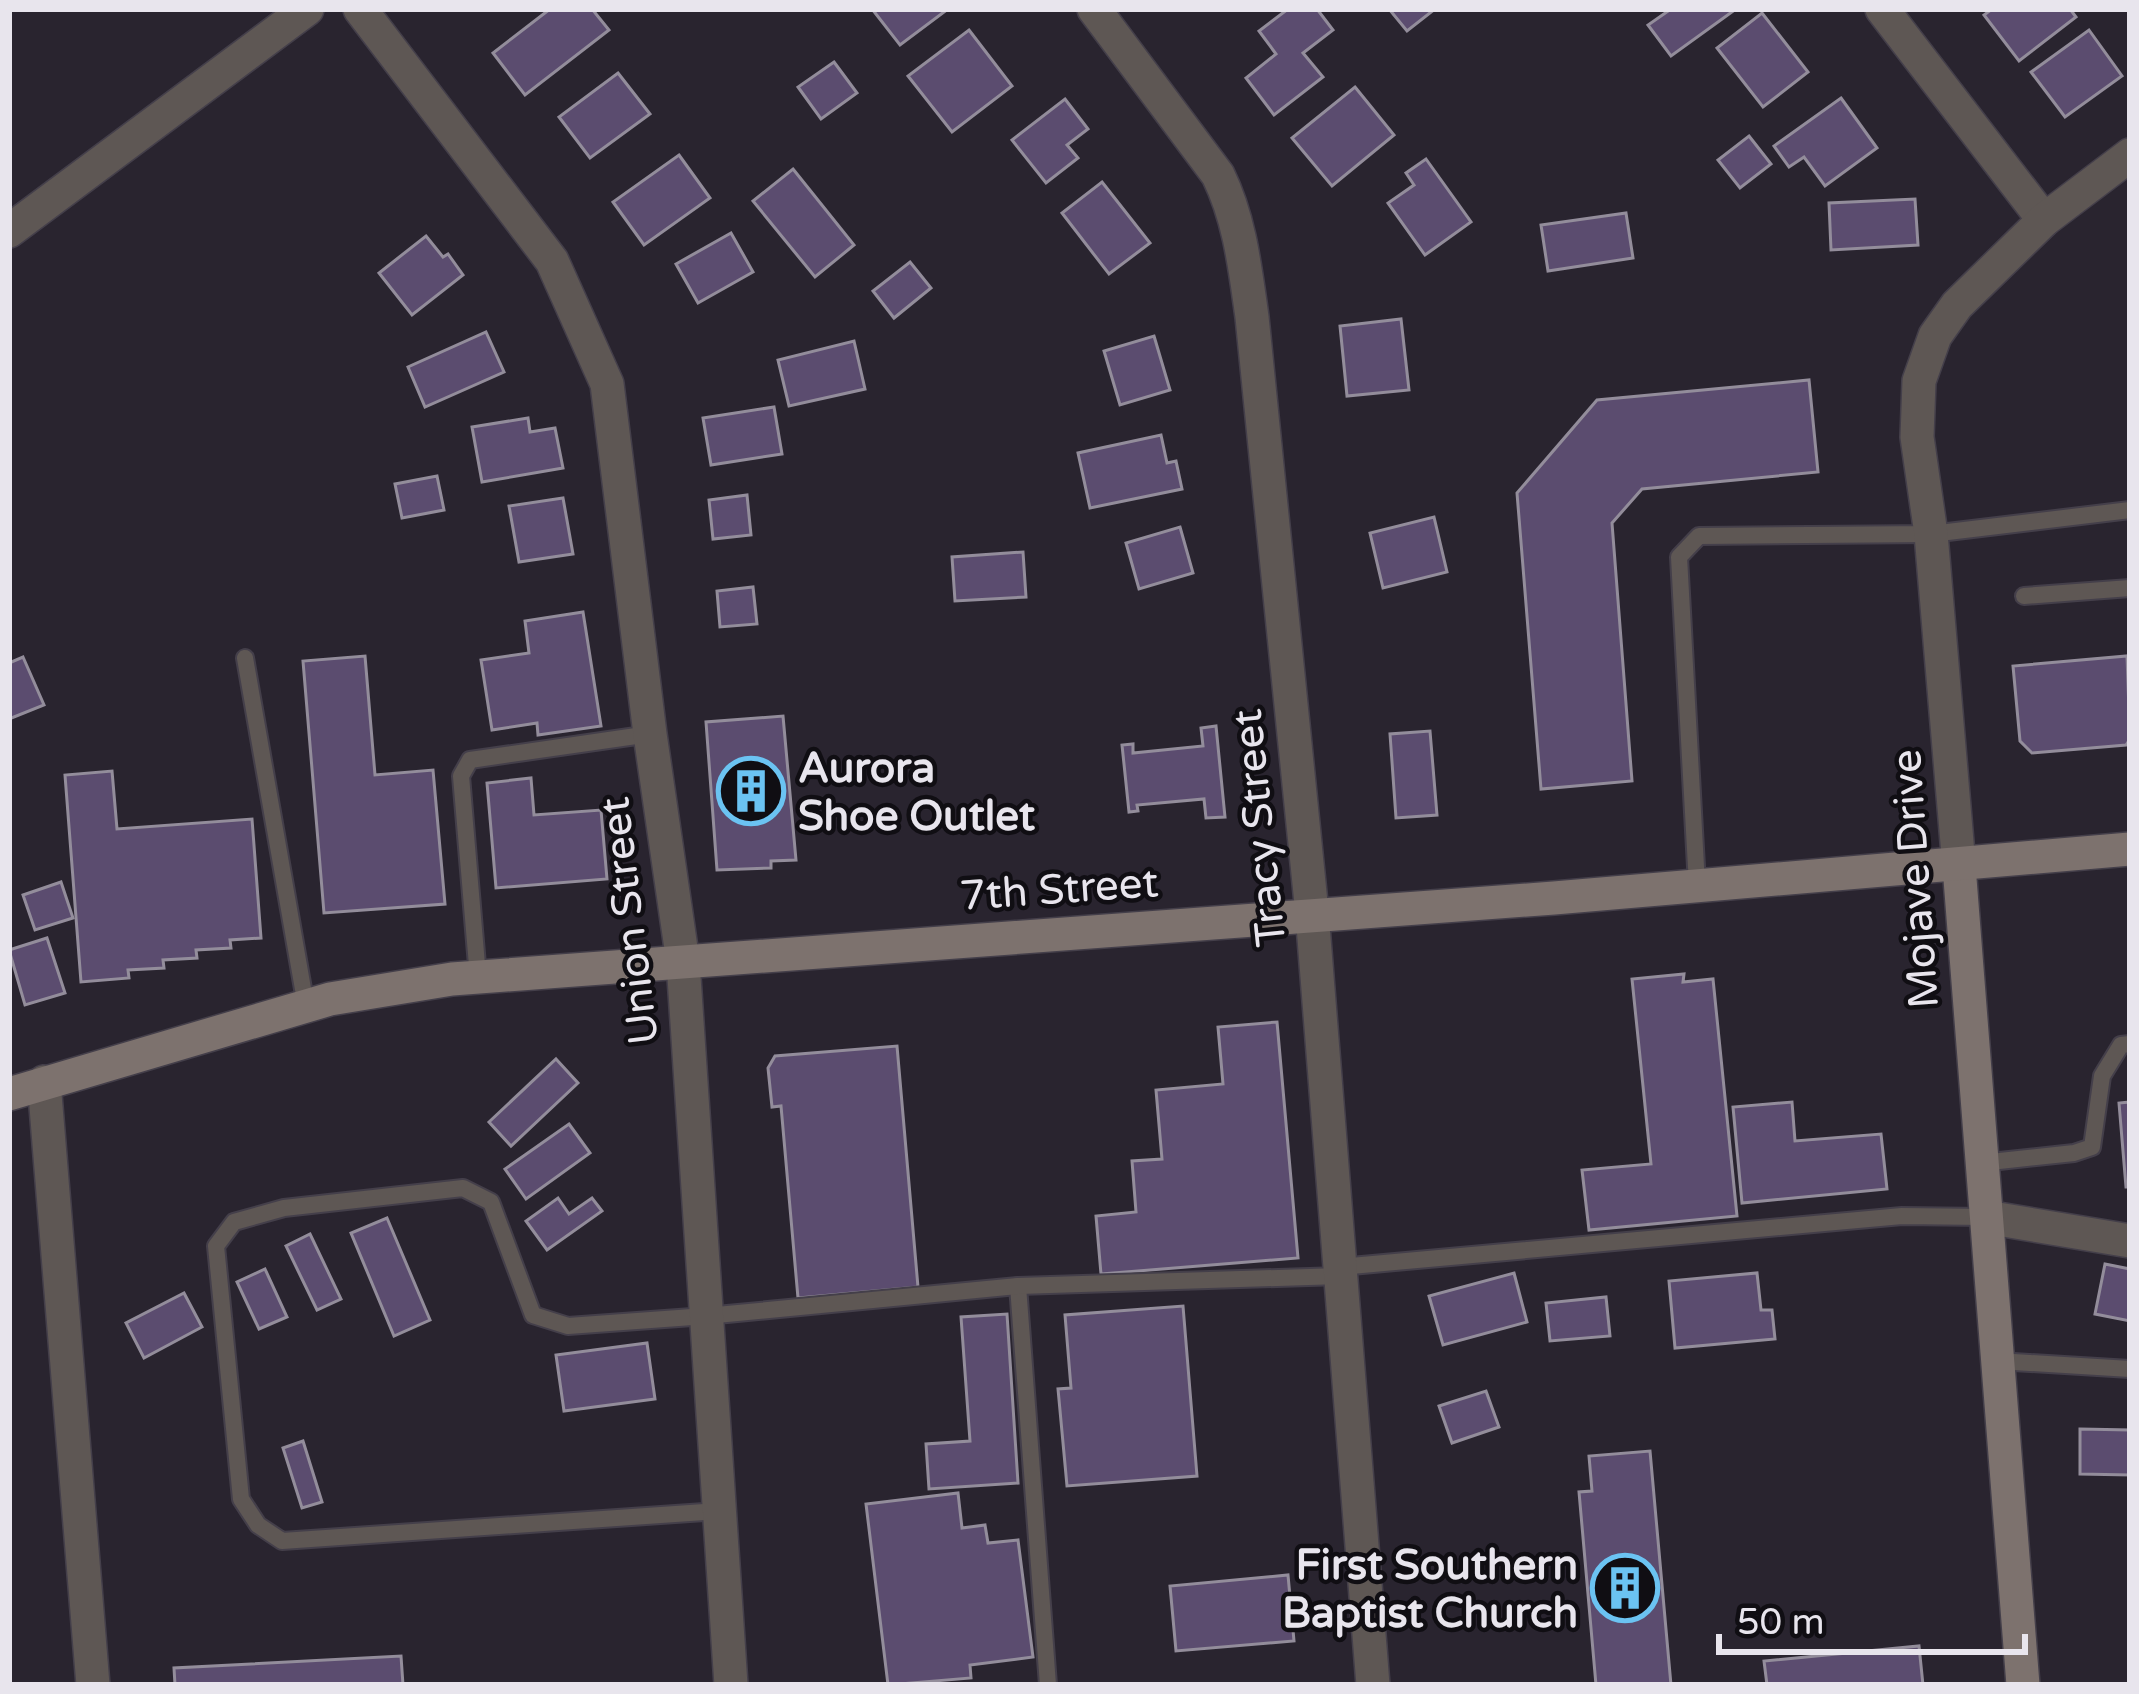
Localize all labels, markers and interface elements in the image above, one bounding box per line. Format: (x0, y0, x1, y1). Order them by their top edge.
street label: Tracy Street (1222, 707, 1297, 949)
place label: Aurora Shoe Outlet (798, 743, 1035, 842)
street label: Mojave Drive (1881, 748, 1950, 1010)
building icon: Aurora Shoe Outlet (716, 756, 786, 826)
street label: Union Street (589, 794, 670, 1048)
street label: 7th Street (958, 857, 1160, 922)
place label: First Southern Baptist Church (1282, 1540, 1578, 1639)
building icon: First Southern Baptist Church (1590, 1553, 1660, 1623)
scale bar (1719, 1580, 2025, 1654)
text: 50 m (1737, 1601, 1825, 1644)

